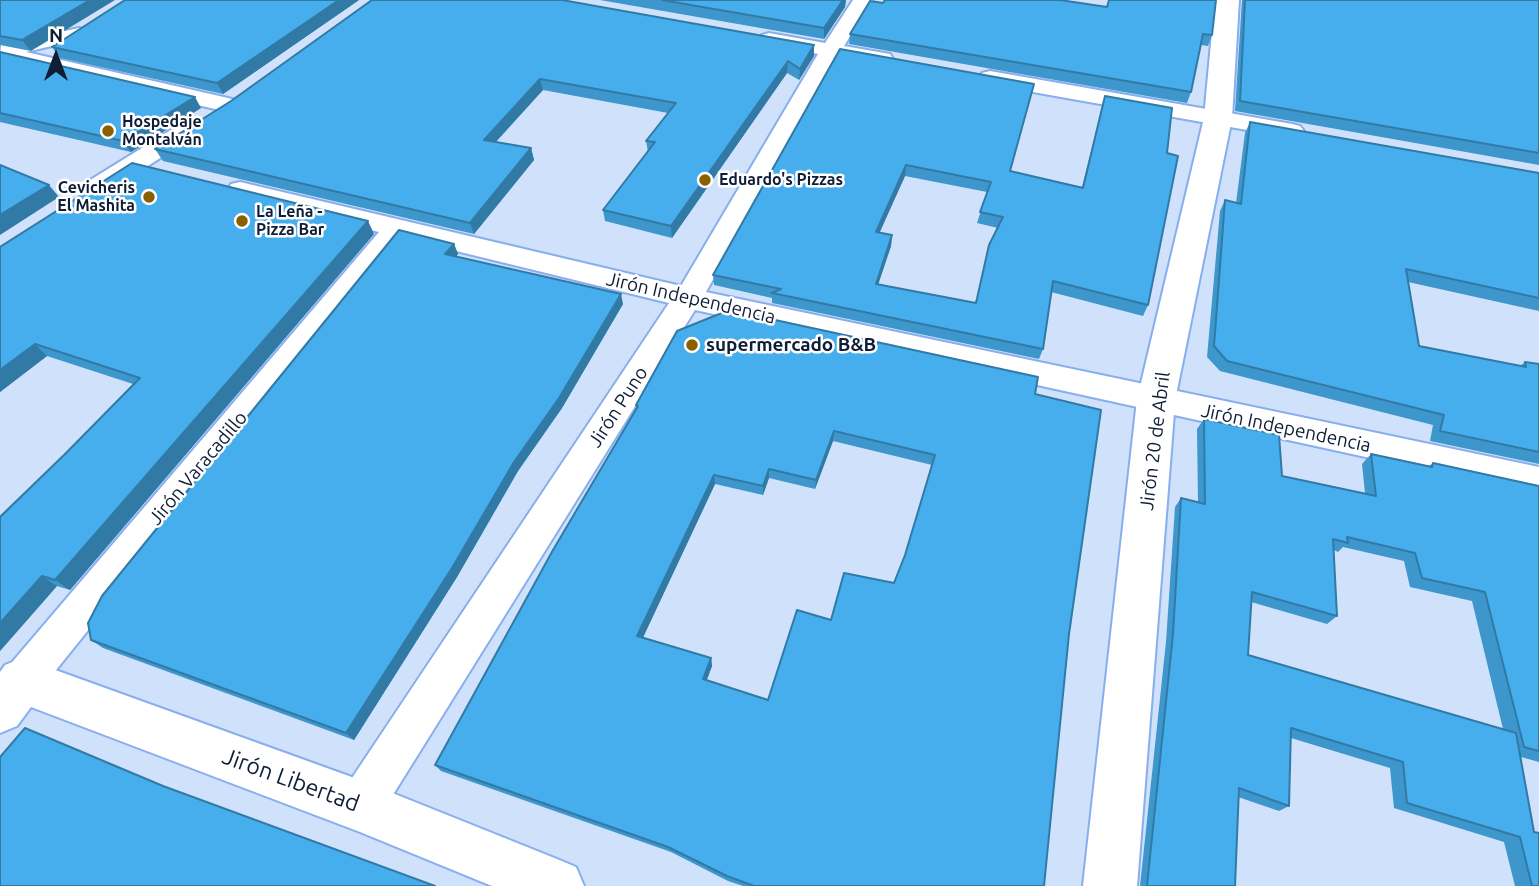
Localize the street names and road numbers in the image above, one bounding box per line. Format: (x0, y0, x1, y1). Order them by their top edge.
street label: Jirón Independencia (604, 267, 778, 329)
street label: Jirón Puno (583, 362, 653, 452)
street label: Jirón 20 de Abril (1135, 370, 1175, 512)
street label: Jirón Independencia (1199, 399, 1373, 457)
street label: Jirón Varacadillo (144, 407, 252, 529)
street label: Jirón Libertad (219, 742, 363, 818)

